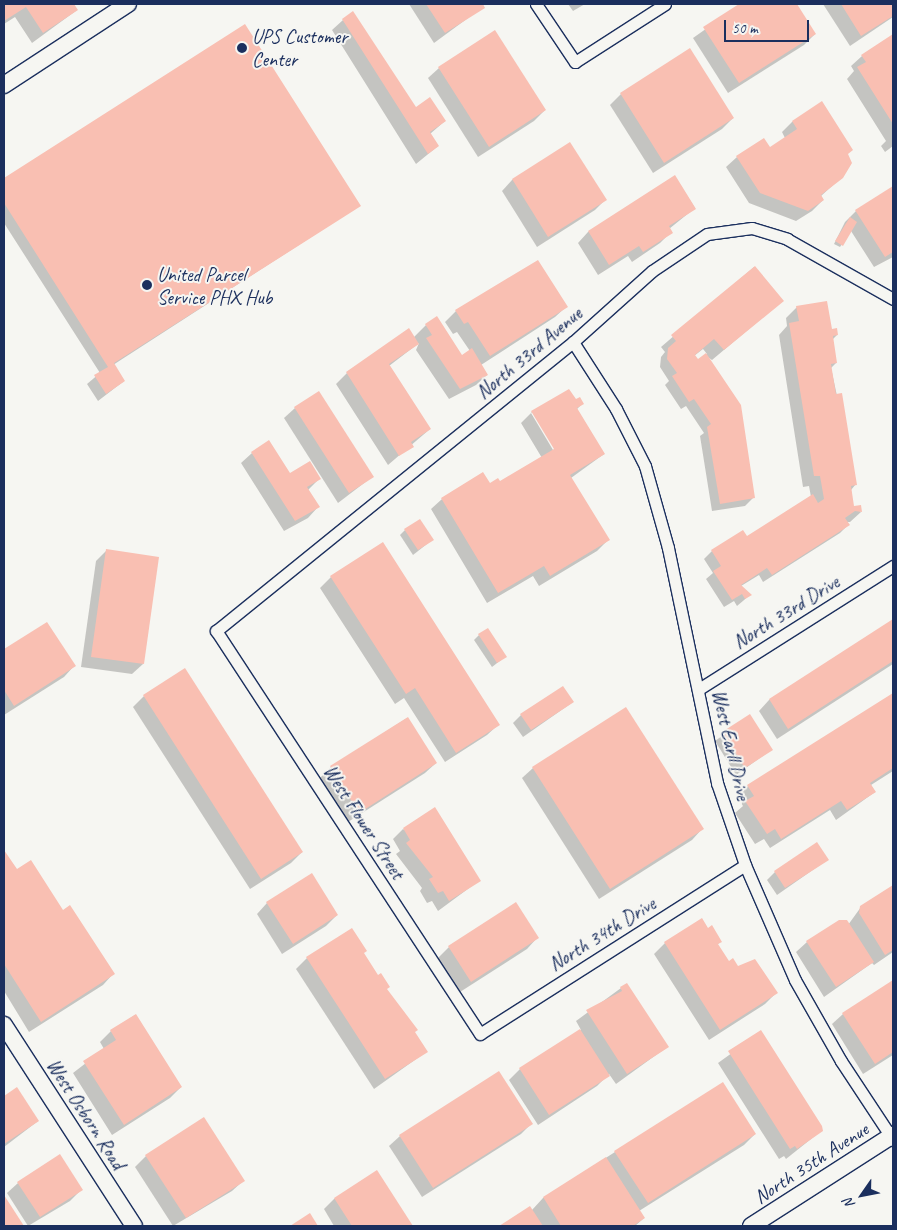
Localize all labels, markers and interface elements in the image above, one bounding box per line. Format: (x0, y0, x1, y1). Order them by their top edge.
scale bar (727, 10, 812, 42)
text: 50 m (732, 19, 758, 38)
place label: UPS Customer Center (252, 24, 347, 71)
marker: UPS Customer Center (236, 42, 248, 54)
place label: United Parcel Service PHX Hub (157, 262, 272, 309)
marker: United Parcel Service PHX Hub (141, 279, 153, 291)
street label: North 33rd Avenue (471, 302, 587, 404)
street label: North 33rd Drive (729, 570, 843, 654)
street label: West Earll Drive (707, 687, 755, 803)
street label: West Flower Street (318, 760, 410, 884)
street label: North 34th Drive (544, 892, 660, 976)
street label: West Osborn Road (41, 1054, 131, 1174)
street label: North 35th Avenue (749, 1117, 873, 1209)
north arrow (837, 1170, 887, 1220)

